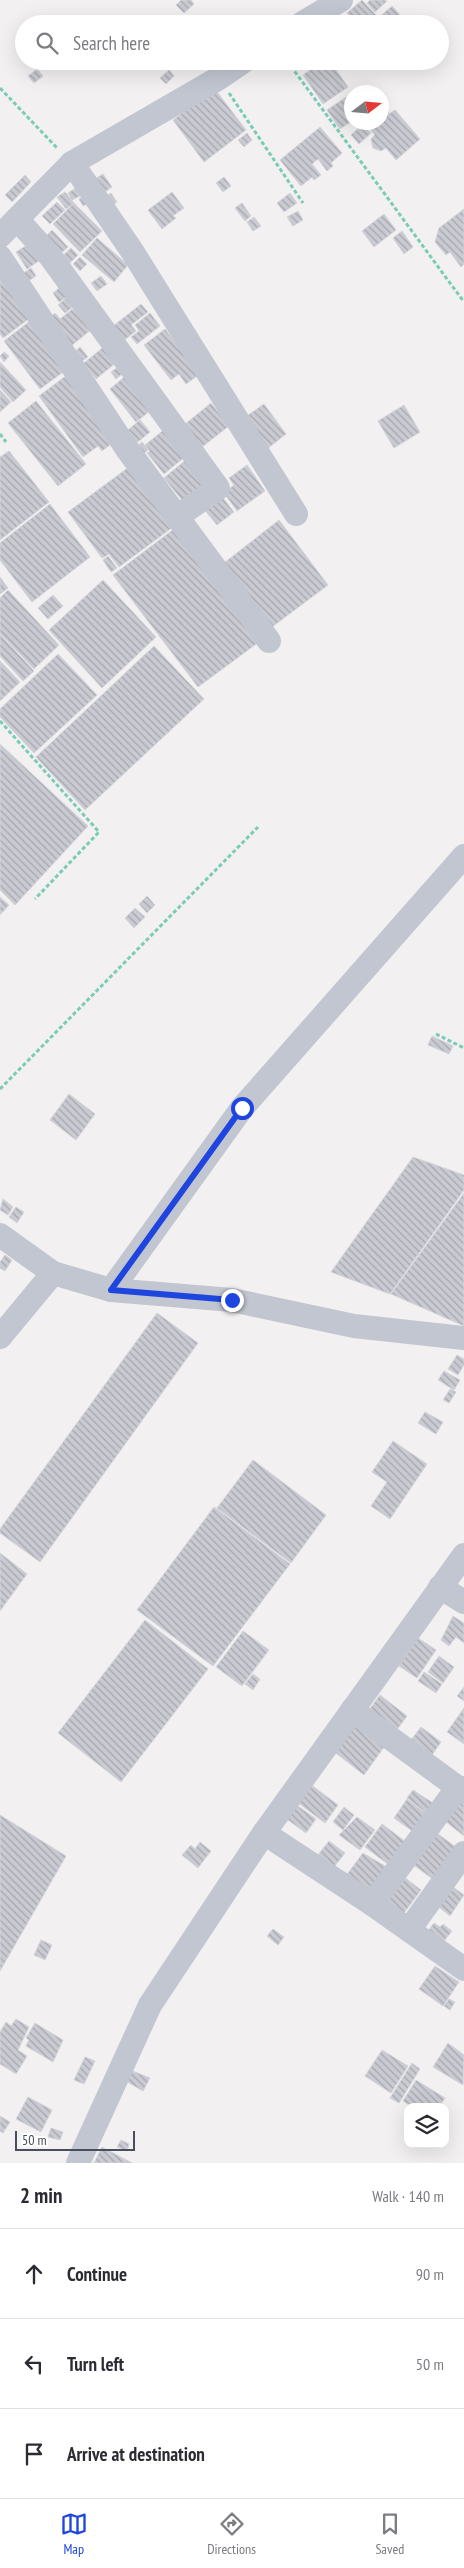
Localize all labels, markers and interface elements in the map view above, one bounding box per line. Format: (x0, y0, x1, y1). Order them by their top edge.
search box (15, 15, 449, 70)
icon: search (33, 29, 61, 57)
text: Search here (73, 31, 150, 55)
north arrow (344, 85, 389, 130)
route start (231, 1097, 254, 1120)
route end (221, 1289, 244, 1312)
map controls (404, 2103, 449, 2148)
button: layers (404, 2103, 449, 2148)
scale bar (15, 2128, 135, 2151)
text: 50 m (22, 2131, 47, 2149)
text: 2 min (20, 2182, 62, 2209)
text: Walk · 140 m (372, 2186, 444, 2206)
icon: ahead (20, 2260, 48, 2288)
text: Continue (67, 2262, 127, 2286)
text: 90 m (416, 2264, 444, 2284)
icon: left (20, 2350, 48, 2378)
text: Turn left (67, 2352, 124, 2376)
text: 50 m (416, 2354, 444, 2374)
icon: arrive (20, 2440, 48, 2468)
text: Arrive at destination (67, 2442, 205, 2466)
tab: Map (60, 2510, 88, 2558)
tab: Directions (207, 2510, 256, 2558)
tab: Saved (375, 2510, 404, 2558)

